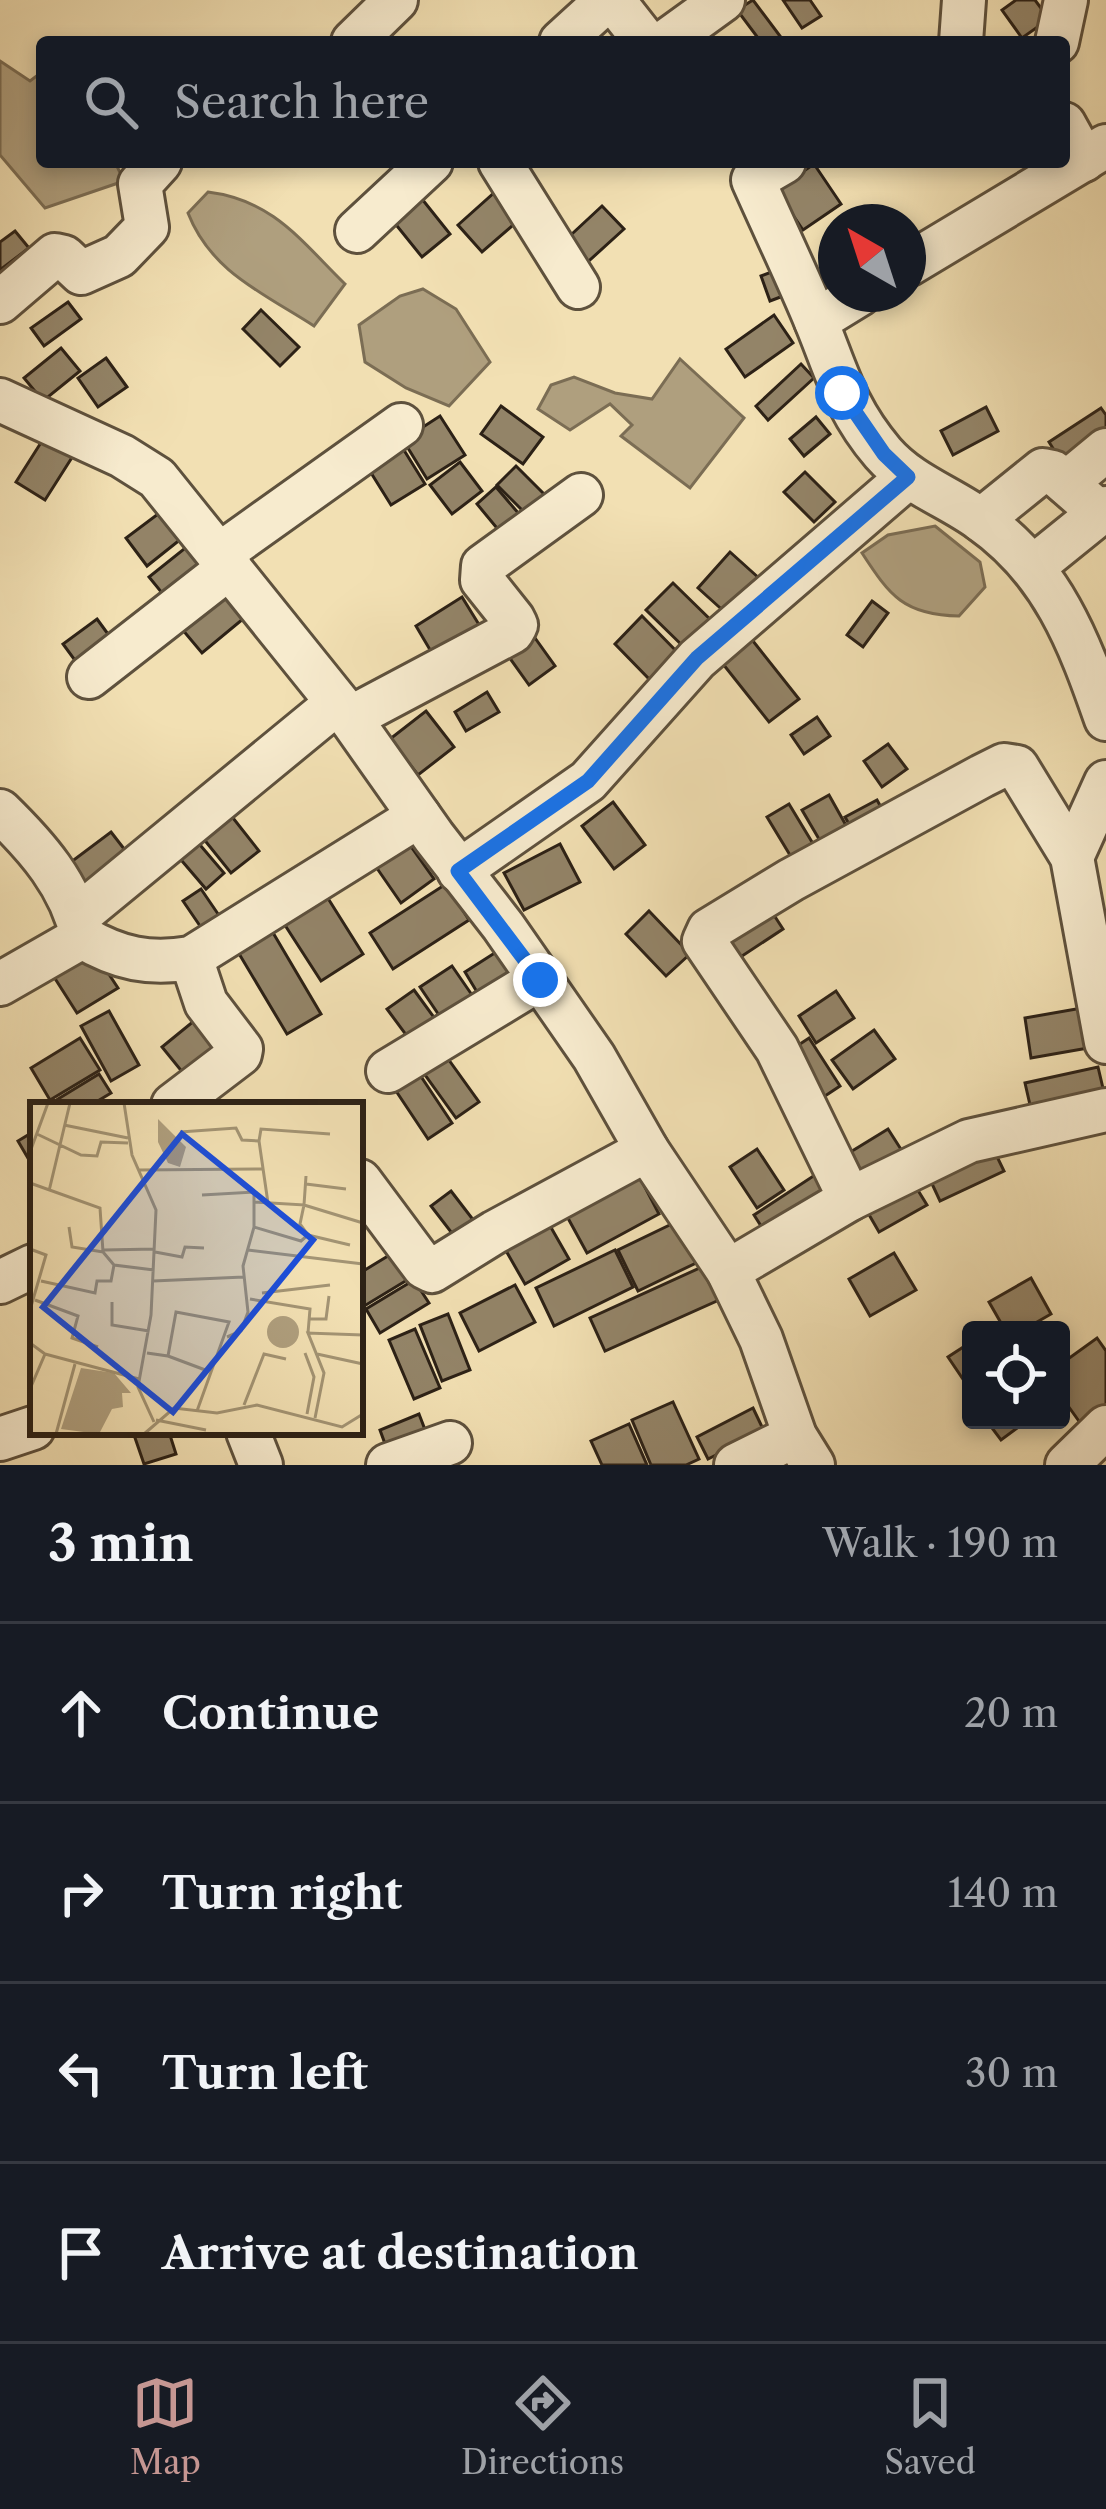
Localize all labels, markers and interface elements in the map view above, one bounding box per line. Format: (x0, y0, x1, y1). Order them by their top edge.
search box (36, 36, 1070, 168)
icon: search (78, 69, 144, 135)
text: Search here (174, 74, 429, 130)
north arrow (818, 204, 926, 312)
route start (815, 366, 869, 420)
route end (513, 953, 567, 1007)
inset map (30, 1102, 363, 1435)
map controls (962, 1321, 1070, 1429)
button: locate (962, 1321, 1070, 1429)
text: 3 min (48, 1512, 194, 1574)
text: Walk · 190 m (822, 1519, 1058, 1567)
icon: ahead (48, 1680, 114, 1746)
text: Continue (162, 1685, 379, 1741)
text: 20 m (964, 1689, 1058, 1737)
icon: right (48, 1860, 114, 1926)
text: Turn right (162, 1865, 402, 1921)
text: 140 m (948, 1869, 1058, 1917)
icon: left (48, 2040, 114, 2106)
text: Turn left (162, 2045, 368, 2101)
text: 30 m (965, 2049, 1058, 2097)
icon: arrive (48, 2220, 114, 2286)
text: Arrive at destination (162, 2225, 639, 2281)
tab: Map (130, 2370, 201, 2483)
tab: Directions (461, 2370, 624, 2483)
tab: Saved (884, 2370, 976, 2483)

